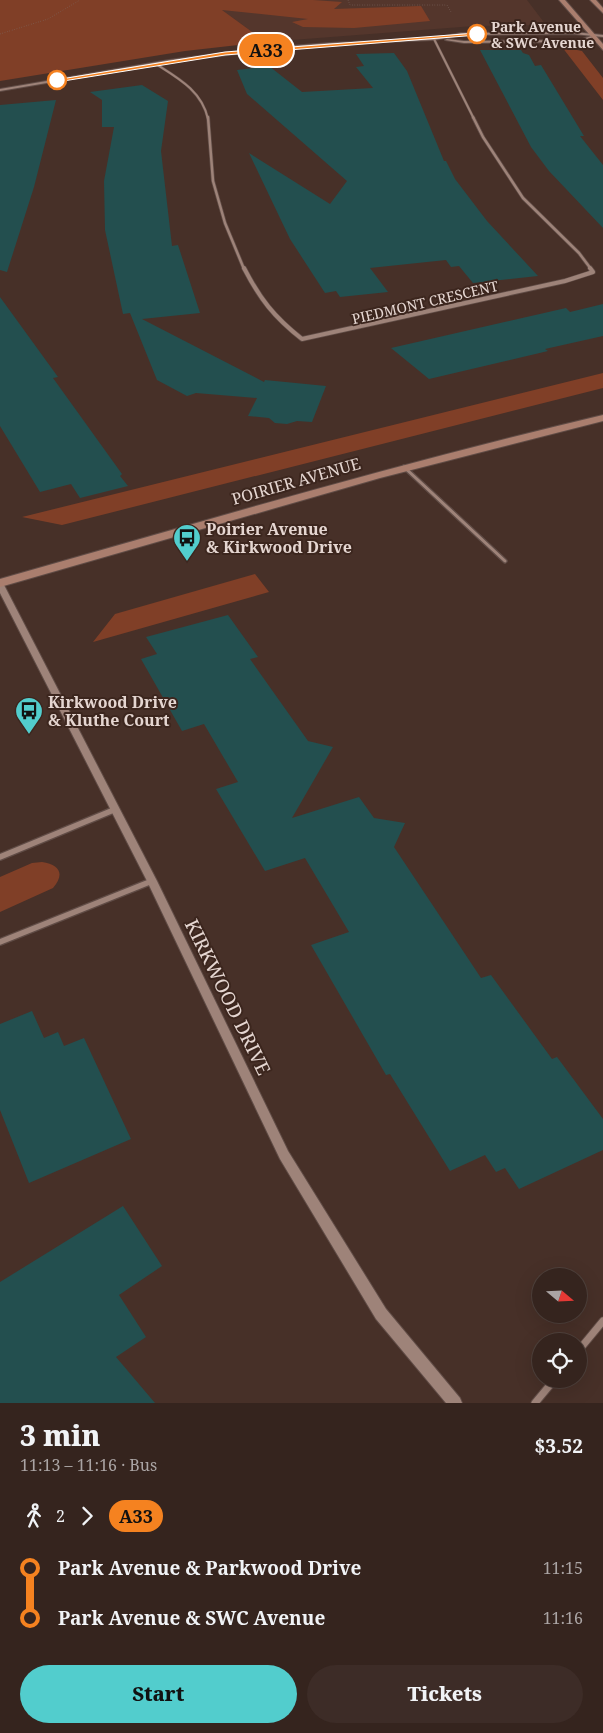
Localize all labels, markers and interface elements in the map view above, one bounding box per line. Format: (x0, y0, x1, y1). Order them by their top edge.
place label: Park Avenue & SWC Avenue (491, 17, 594, 52)
marker: Park Avenue & SWC Avenue (467, 24, 487, 44)
line badge: A33 (237, 34, 295, 66)
text: A33 (249, 38, 283, 62)
unlabelled marker (47, 70, 67, 90)
street label: PIEDMONT CRESCENT (350, 276, 500, 328)
street label: POIRIER AVENUE (229, 452, 363, 510)
place label: Poirier Avenue & Kirkwood Drive (206, 518, 352, 558)
bus stop icon: Poirier Avenue & Kirkwood Drive (172, 523, 202, 562)
place label: Kirkwood Drive & Kluthe Court (48, 691, 177, 731)
bus stop icon: Kirkwood Drive & Kluthe Court (14, 696, 44, 735)
street label: KIRKWOOD DRIVE (179, 915, 277, 1079)
north arrow (532, 1268, 588, 1322)
map controls (532, 1268, 587, 1388)
button: locate (532, 1333, 587, 1388)
text: 3 min (20, 1416, 100, 1454)
text: $3.52 (534, 1433, 583, 1459)
text: 11:13 – 11:16 · Bus (20, 1454, 157, 1476)
icon: walk (20, 1502, 48, 1530)
icon: forward (73, 1502, 101, 1530)
text: A33 (119, 1504, 153, 1528)
text: 2 (56, 1505, 65, 1527)
text: Park Avenue & Parkwood Drive (58, 1555, 361, 1581)
text: 11:15 (543, 1557, 583, 1579)
text: Park Avenue & SWC Avenue (58, 1605, 325, 1631)
text: 11:16 (543, 1607, 583, 1629)
button: Start (20, 1665, 297, 1723)
button: Tickets (307, 1665, 583, 1723)

